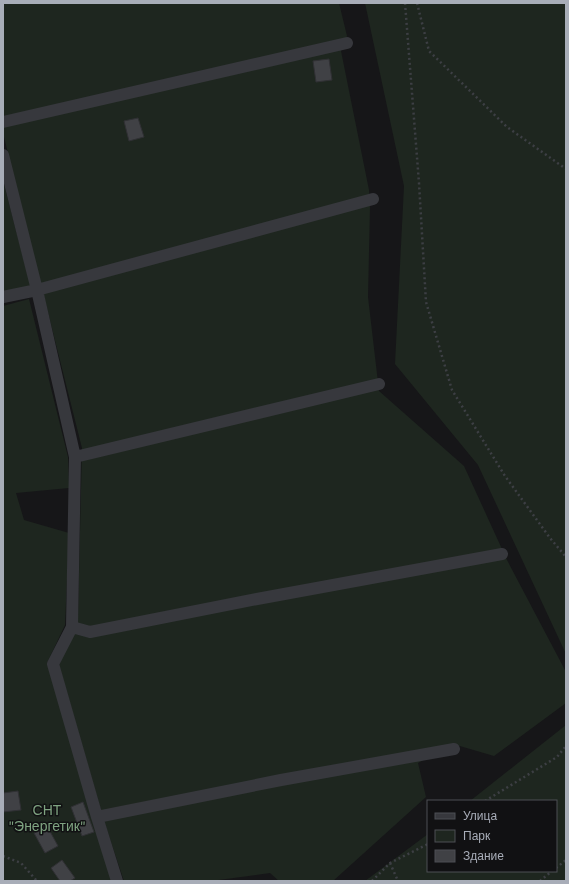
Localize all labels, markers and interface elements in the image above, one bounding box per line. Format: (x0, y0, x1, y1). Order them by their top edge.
legend (427, 800, 557, 872)
park label: СНТ "Энергетик" (8, 802, 86, 834)
text: Улица (463, 809, 497, 823)
text: Парк (463, 829, 491, 843)
text: Здание (463, 849, 504, 863)

